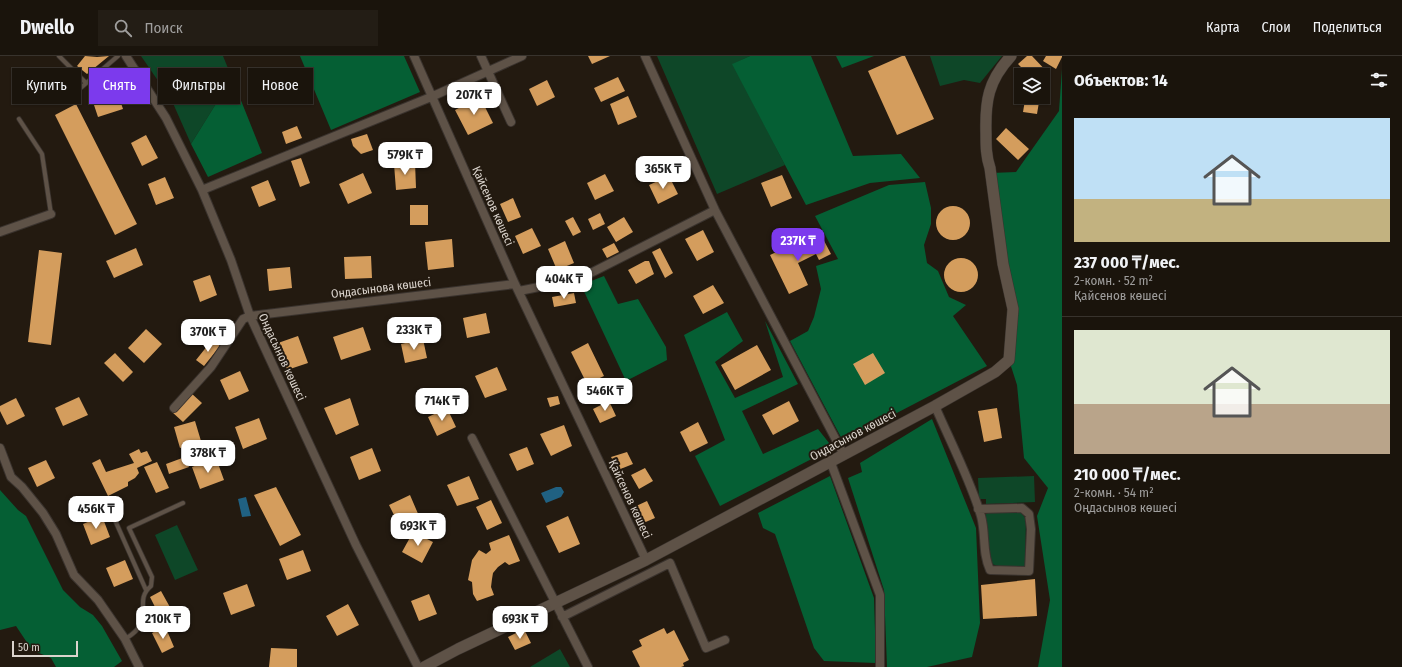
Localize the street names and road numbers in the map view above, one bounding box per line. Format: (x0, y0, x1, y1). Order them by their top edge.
street label: Қайсенов көшесі (469, 164, 517, 248)
street label: Ондасынова көшесі (330, 275, 432, 301)
street label: Ондасынов көшесі (256, 311, 308, 403)
street label: Оңдасынов көшесі (808, 406, 898, 464)
street label: Қайсенов көшесі (606, 457, 654, 541)

